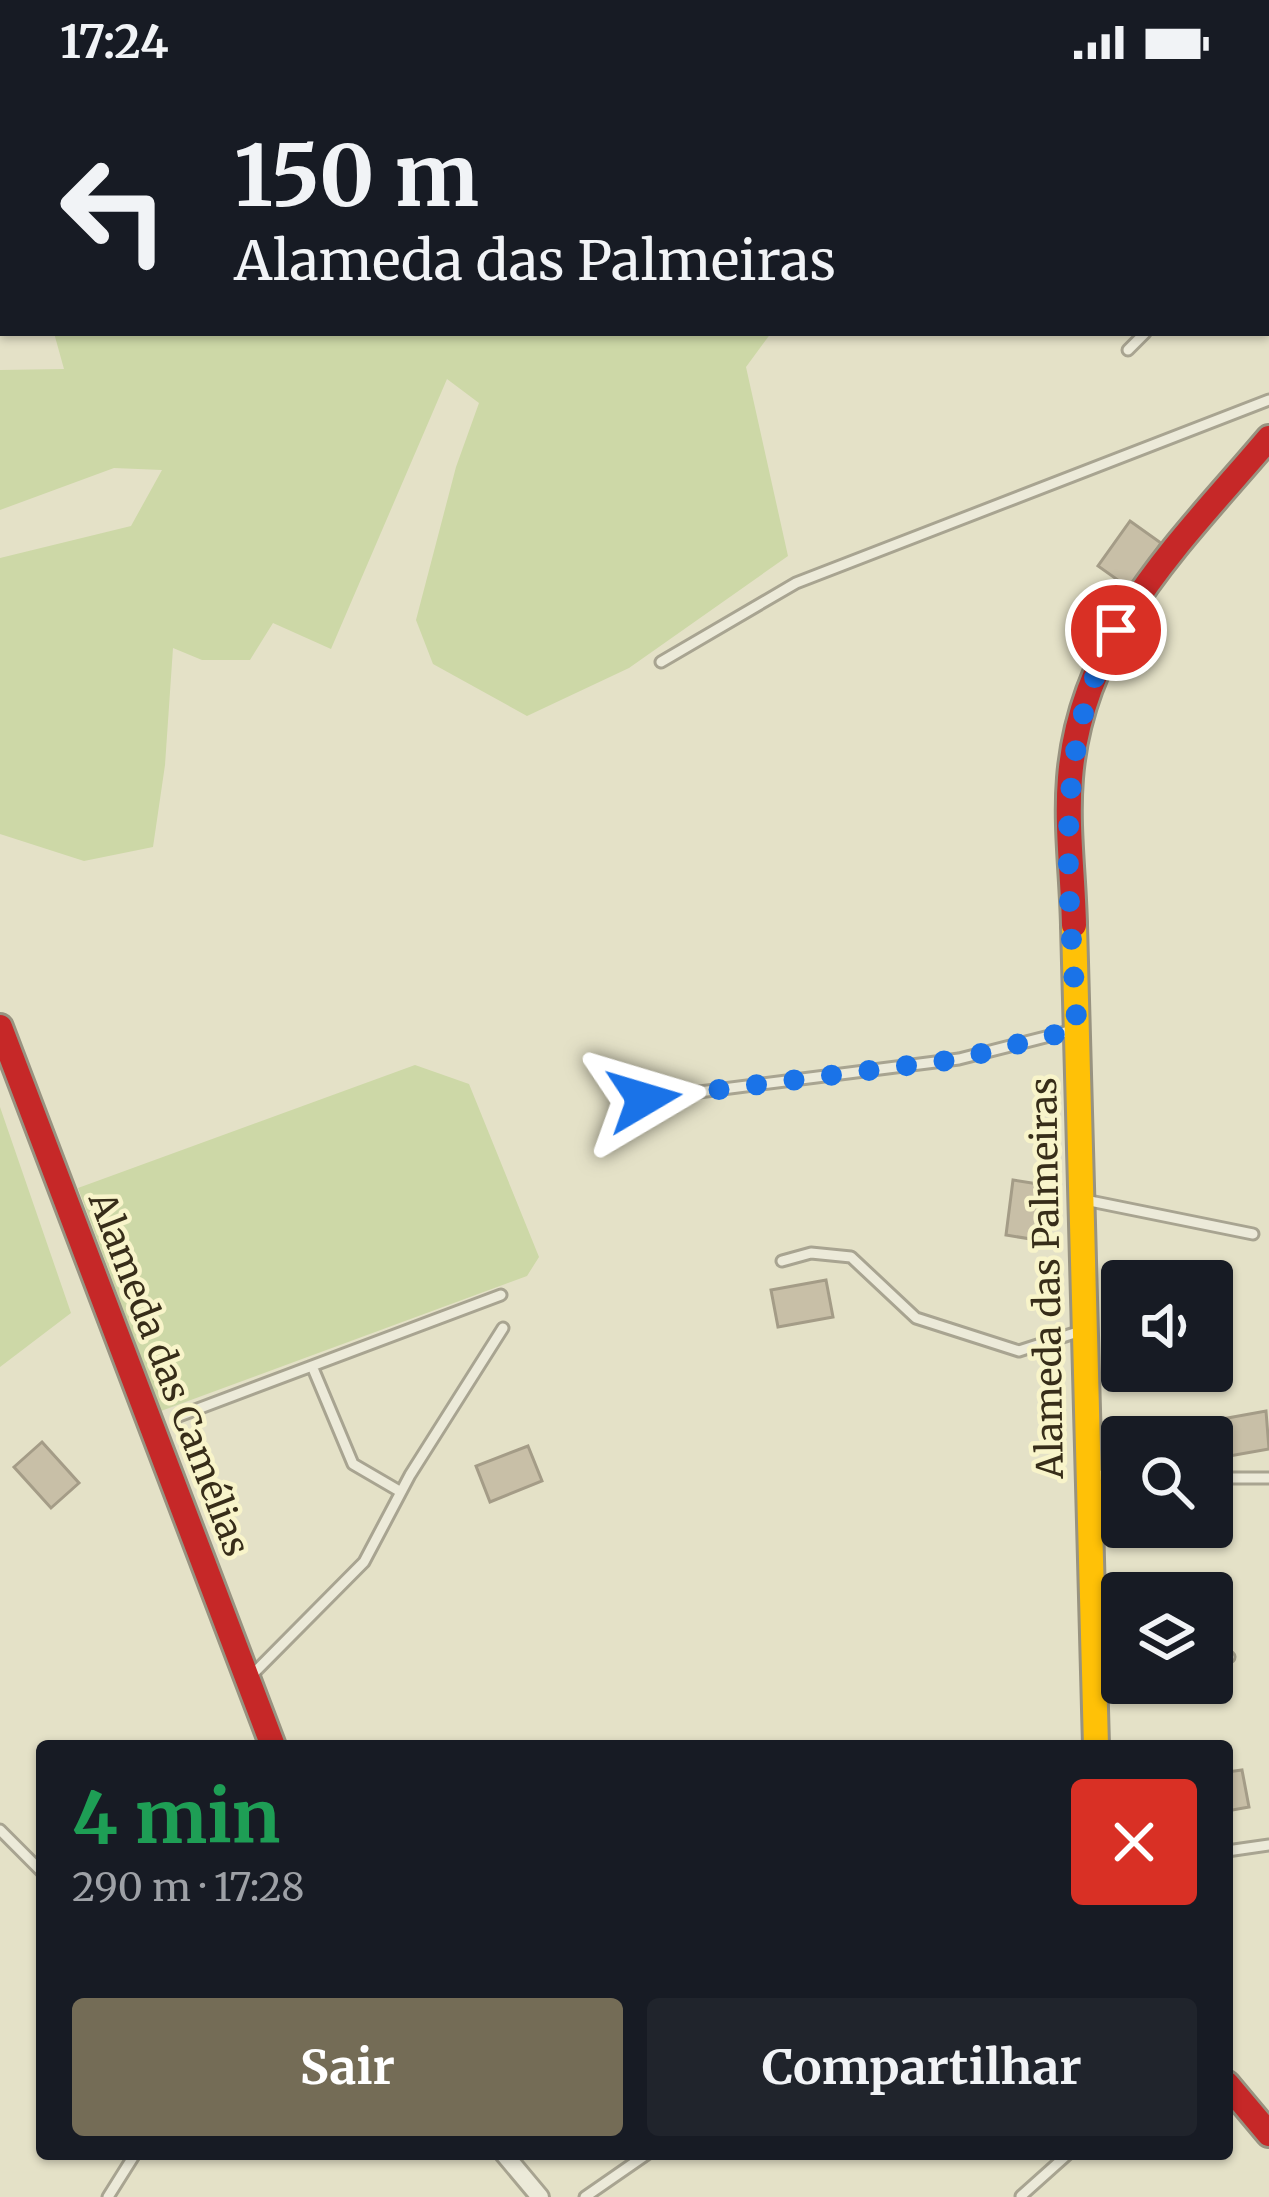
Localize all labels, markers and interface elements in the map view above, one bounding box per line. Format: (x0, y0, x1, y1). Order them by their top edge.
text: 17:24 (60, 14, 169, 70)
text: 150 m (234, 123, 479, 229)
icon: left (36, 132, 192, 288)
text: Alameda das Palmeiras (234, 227, 836, 295)
pin (1065, 579, 1167, 681)
icon: arrive (1083, 597, 1149, 663)
position arrow (581, 1036, 707, 1162)
street label: Alameda das Palmeiras (1021, 1077, 1073, 1480)
street label: Alameda das Camélias (78, 1185, 259, 1562)
map controls (1101, 1260, 1233, 1704)
button: sound (1101, 1260, 1233, 1392)
button: search (1101, 1416, 1233, 1548)
button: layers (1101, 1572, 1233, 1704)
text: 4 min (72, 1772, 280, 1863)
button: close (1071, 1779, 1197, 1905)
text: 290 m · 17:28 (72, 1863, 304, 1912)
button: Sair (72, 1998, 623, 2136)
button: Compartilhar (647, 1998, 1197, 2136)

